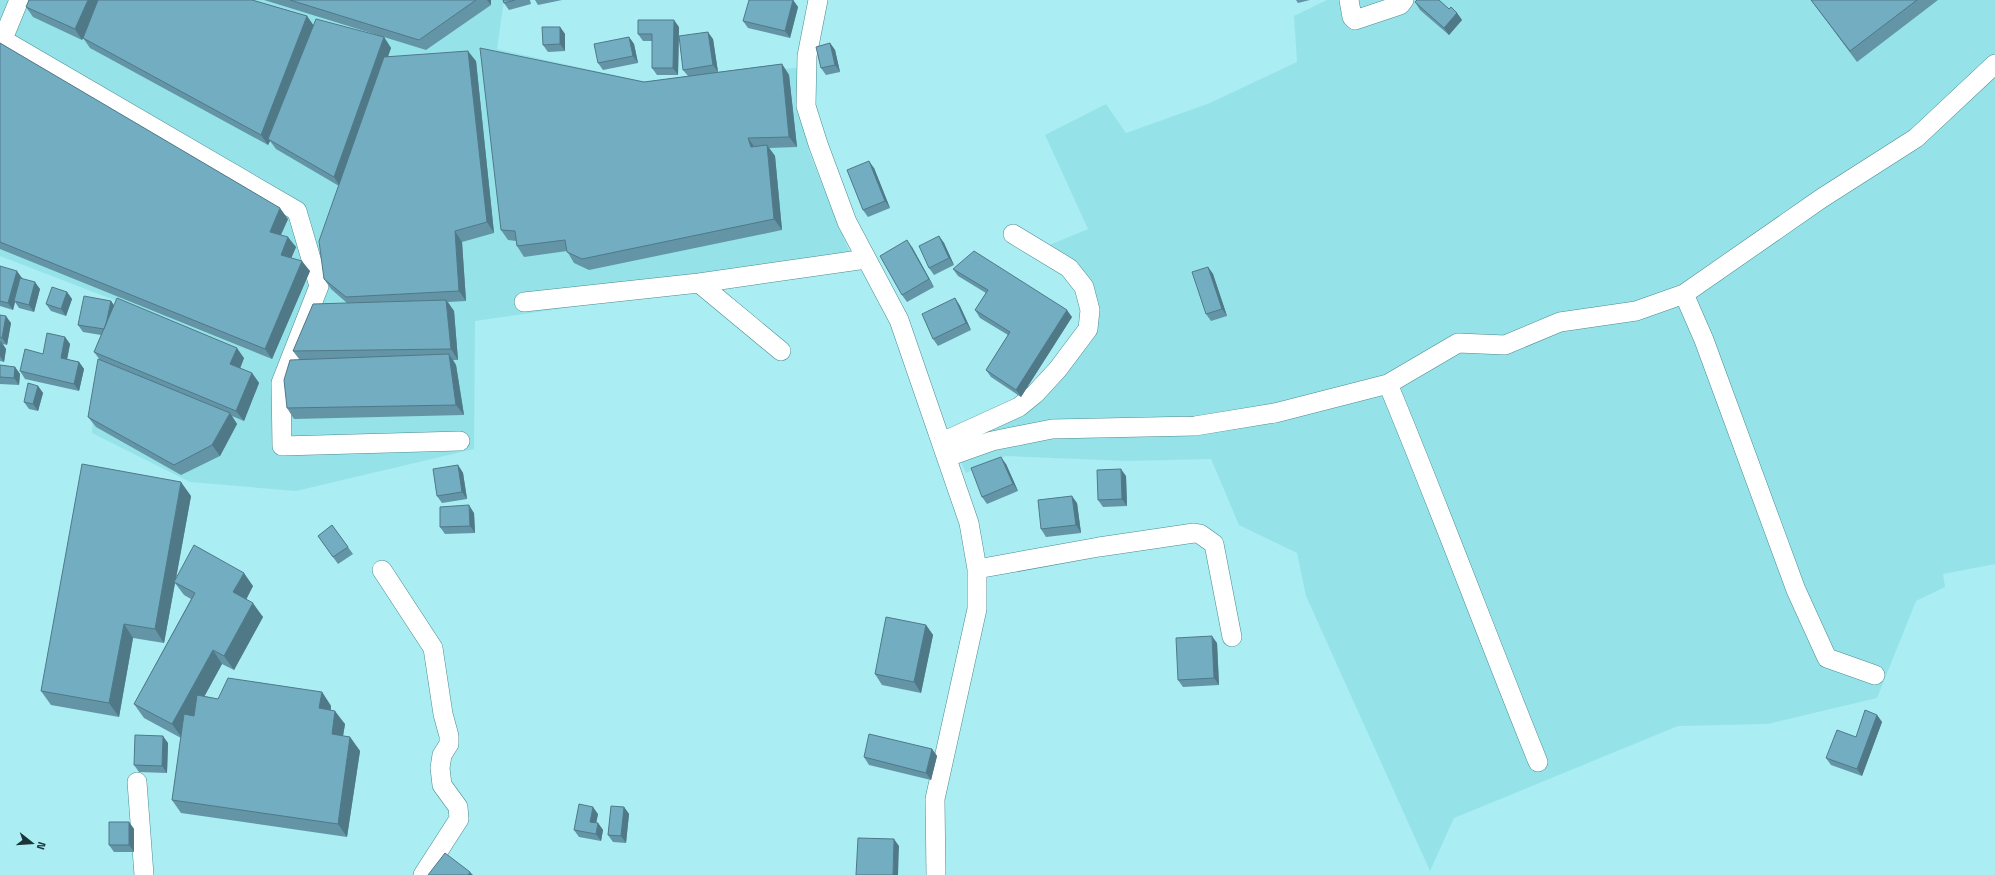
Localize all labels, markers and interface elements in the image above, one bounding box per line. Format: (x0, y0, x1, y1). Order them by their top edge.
north arrow (12, 823, 52, 863)
text: N (33, 840, 50, 852)

